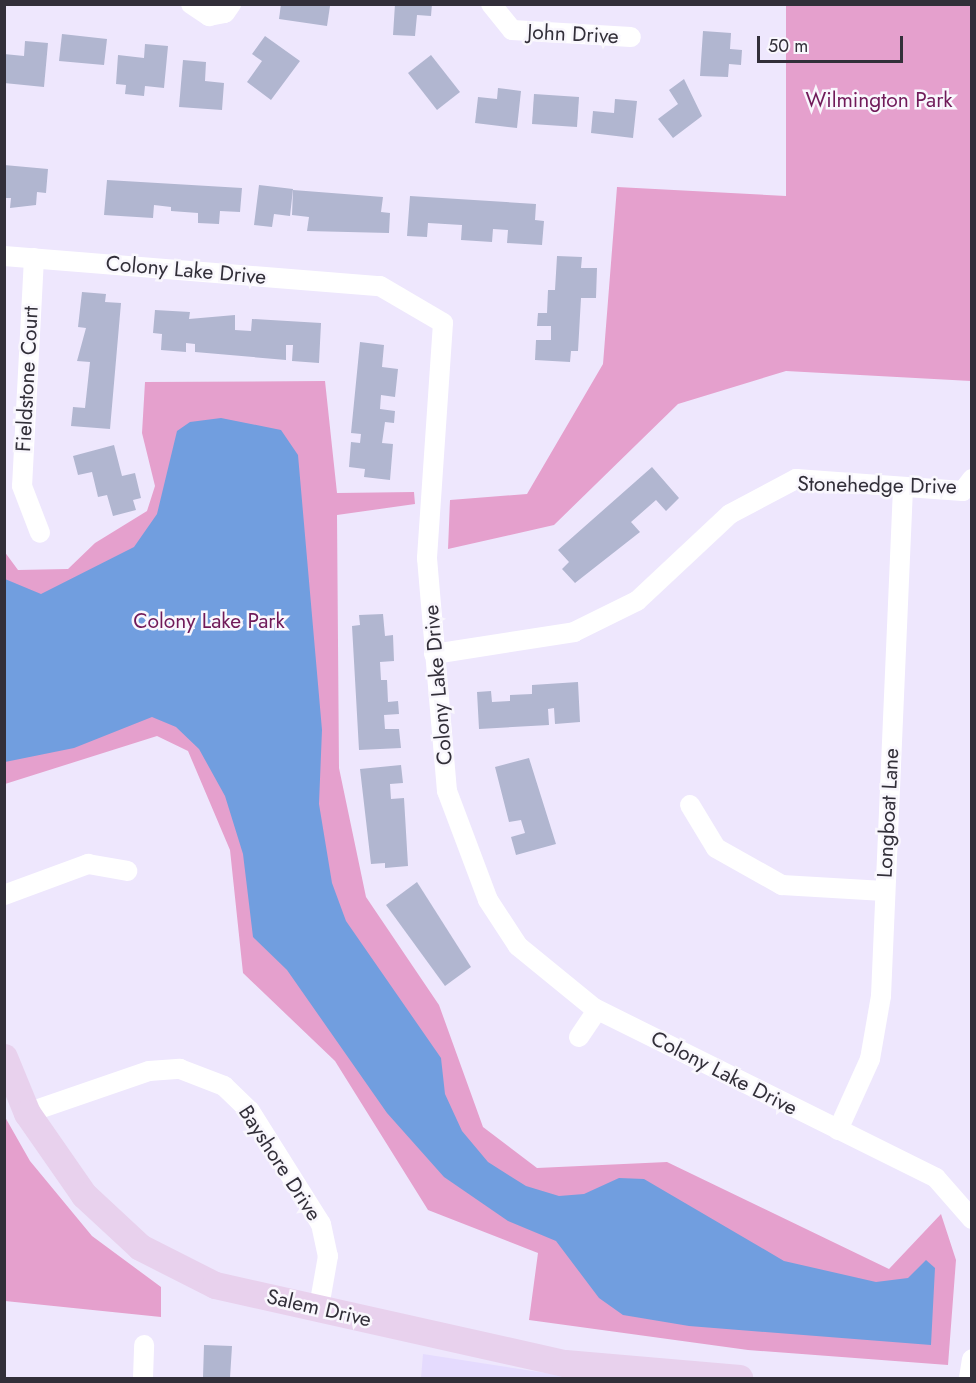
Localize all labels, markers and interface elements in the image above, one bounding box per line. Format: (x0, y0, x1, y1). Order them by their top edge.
street label: John Drive (527, 19, 619, 49)
scale bar (760, 24, 906, 62)
text: 50 m (768, 33, 808, 59)
park label: Wilmington Park (805, 87, 953, 113)
street label: Colony Lake Drive (105, 250, 267, 290)
street label: Fieldstone Court (11, 306, 43, 452)
street label: Stonehedge Drive (797, 471, 957, 499)
street label: Colony Lake Drive (418, 604, 458, 766)
park label: Colony Lake Park (133, 608, 285, 634)
street label: Longboat Lane (872, 747, 904, 879)
street label: Colony Lake Drive (647, 1025, 801, 1121)
street label: Bayshore Drive (233, 1101, 327, 1225)
street label: Salem Drive (264, 1284, 374, 1332)

